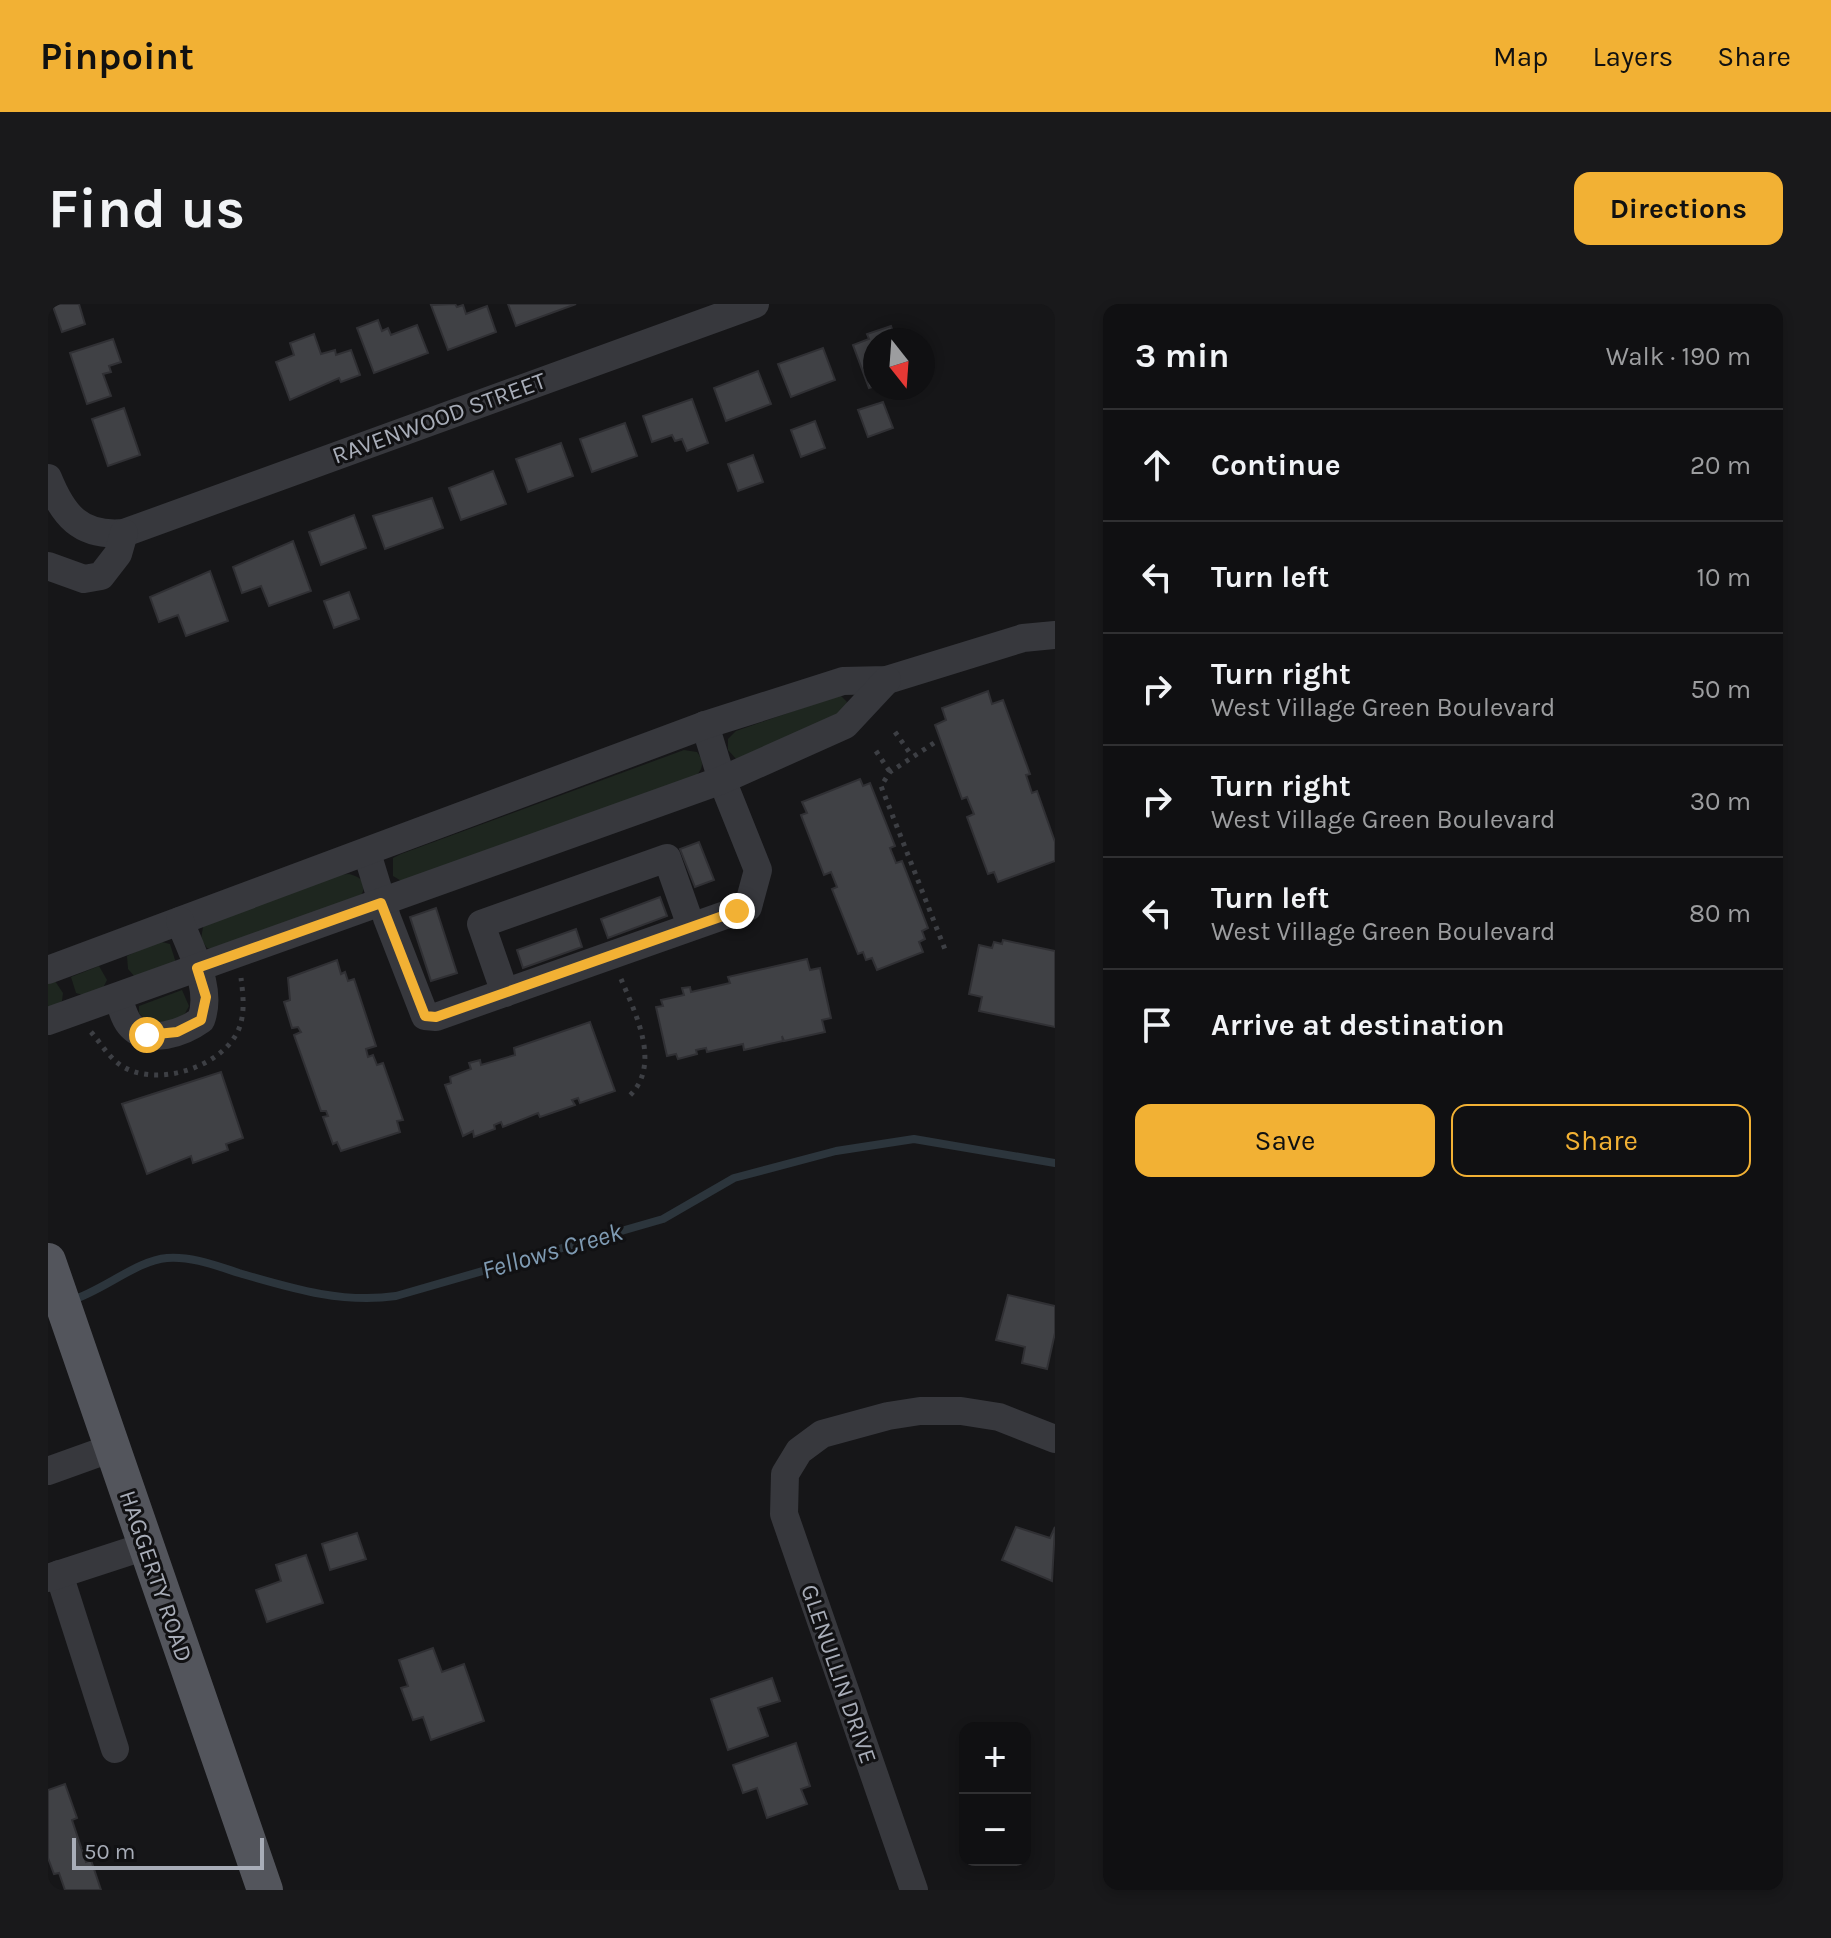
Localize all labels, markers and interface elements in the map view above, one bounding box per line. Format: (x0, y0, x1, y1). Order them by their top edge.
text: Pinpoint (40, 34, 194, 79)
text: Map (1493, 40, 1548, 73)
text: Layers (1592, 40, 1673, 73)
text: Share (1717, 40, 1791, 73)
button: Directions (1574, 172, 1783, 245)
text: Find us (48, 176, 245, 241)
north arrow (863, 328, 935, 400)
text: 3 min (1135, 336, 1229, 376)
text: Walk · 190 m (1606, 341, 1751, 372)
street label: RAVENWOOD STREET (328, 366, 550, 470)
icon: ahead (1135, 443, 1179, 487)
text: Continue (1211, 447, 1341, 483)
text: 20 m (1690, 450, 1751, 481)
icon: left (1135, 555, 1179, 599)
text: Turn left (1211, 559, 1329, 595)
text: 10 m (1696, 562, 1751, 593)
text: Turn right (1211, 656, 1351, 692)
icon: right (1135, 667, 1179, 711)
text: 50 m (1690, 674, 1751, 705)
text: West Village Green Boulevard (1211, 692, 1555, 723)
text: Turn right (1211, 768, 1351, 804)
icon: right (1135, 779, 1179, 823)
text: 30 m (1690, 786, 1751, 817)
text: West Village Green Boulevard (1211, 804, 1555, 835)
text: Turn left (1211, 880, 1329, 916)
icon: left (1135, 891, 1179, 935)
route end (719, 893, 755, 929)
text: 80 m (1689, 898, 1751, 929)
text: West Village Green Boulevard (1211, 916, 1555, 947)
icon: arrive (1135, 1003, 1179, 1047)
text: Arrive at destination (1211, 1007, 1505, 1043)
route start (129, 1017, 165, 1053)
button: Save (1135, 1104, 1435, 1177)
button: Share (1451, 1104, 1751, 1177)
water label: Fellows Creek (478, 1216, 627, 1286)
street label: HAGGERTY ROAD (114, 1487, 198, 1665)
street label: GLENULLIN DRIVE (795, 1581, 883, 1767)
map controls (959, 1722, 1031, 1866)
button: + (959, 1722, 1031, 1794)
button: − (959, 1794, 1031, 1866)
scale bar (72, 1834, 264, 1870)
text: 50 m (84, 1839, 135, 1865)

